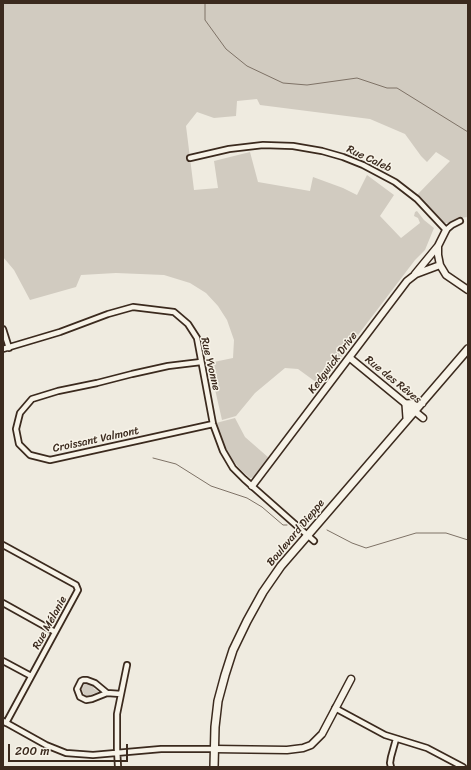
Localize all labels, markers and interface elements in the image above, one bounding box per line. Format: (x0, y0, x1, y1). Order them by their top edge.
street label: Rue Caleb (344, 143, 394, 175)
street label: Kedgwick Drive (306, 330, 360, 396)
street label: Rue Yvonne (197, 336, 223, 392)
street label: Rue des Rêves (362, 353, 424, 407)
street label: Croissant Valmont (52, 424, 140, 456)
street label: Boulevard Dieppe (264, 497, 328, 569)
street label: Rue Mélanie (30, 594, 70, 652)
scale bar (10, 736, 130, 762)
text: 200 m (15, 740, 49, 762)

